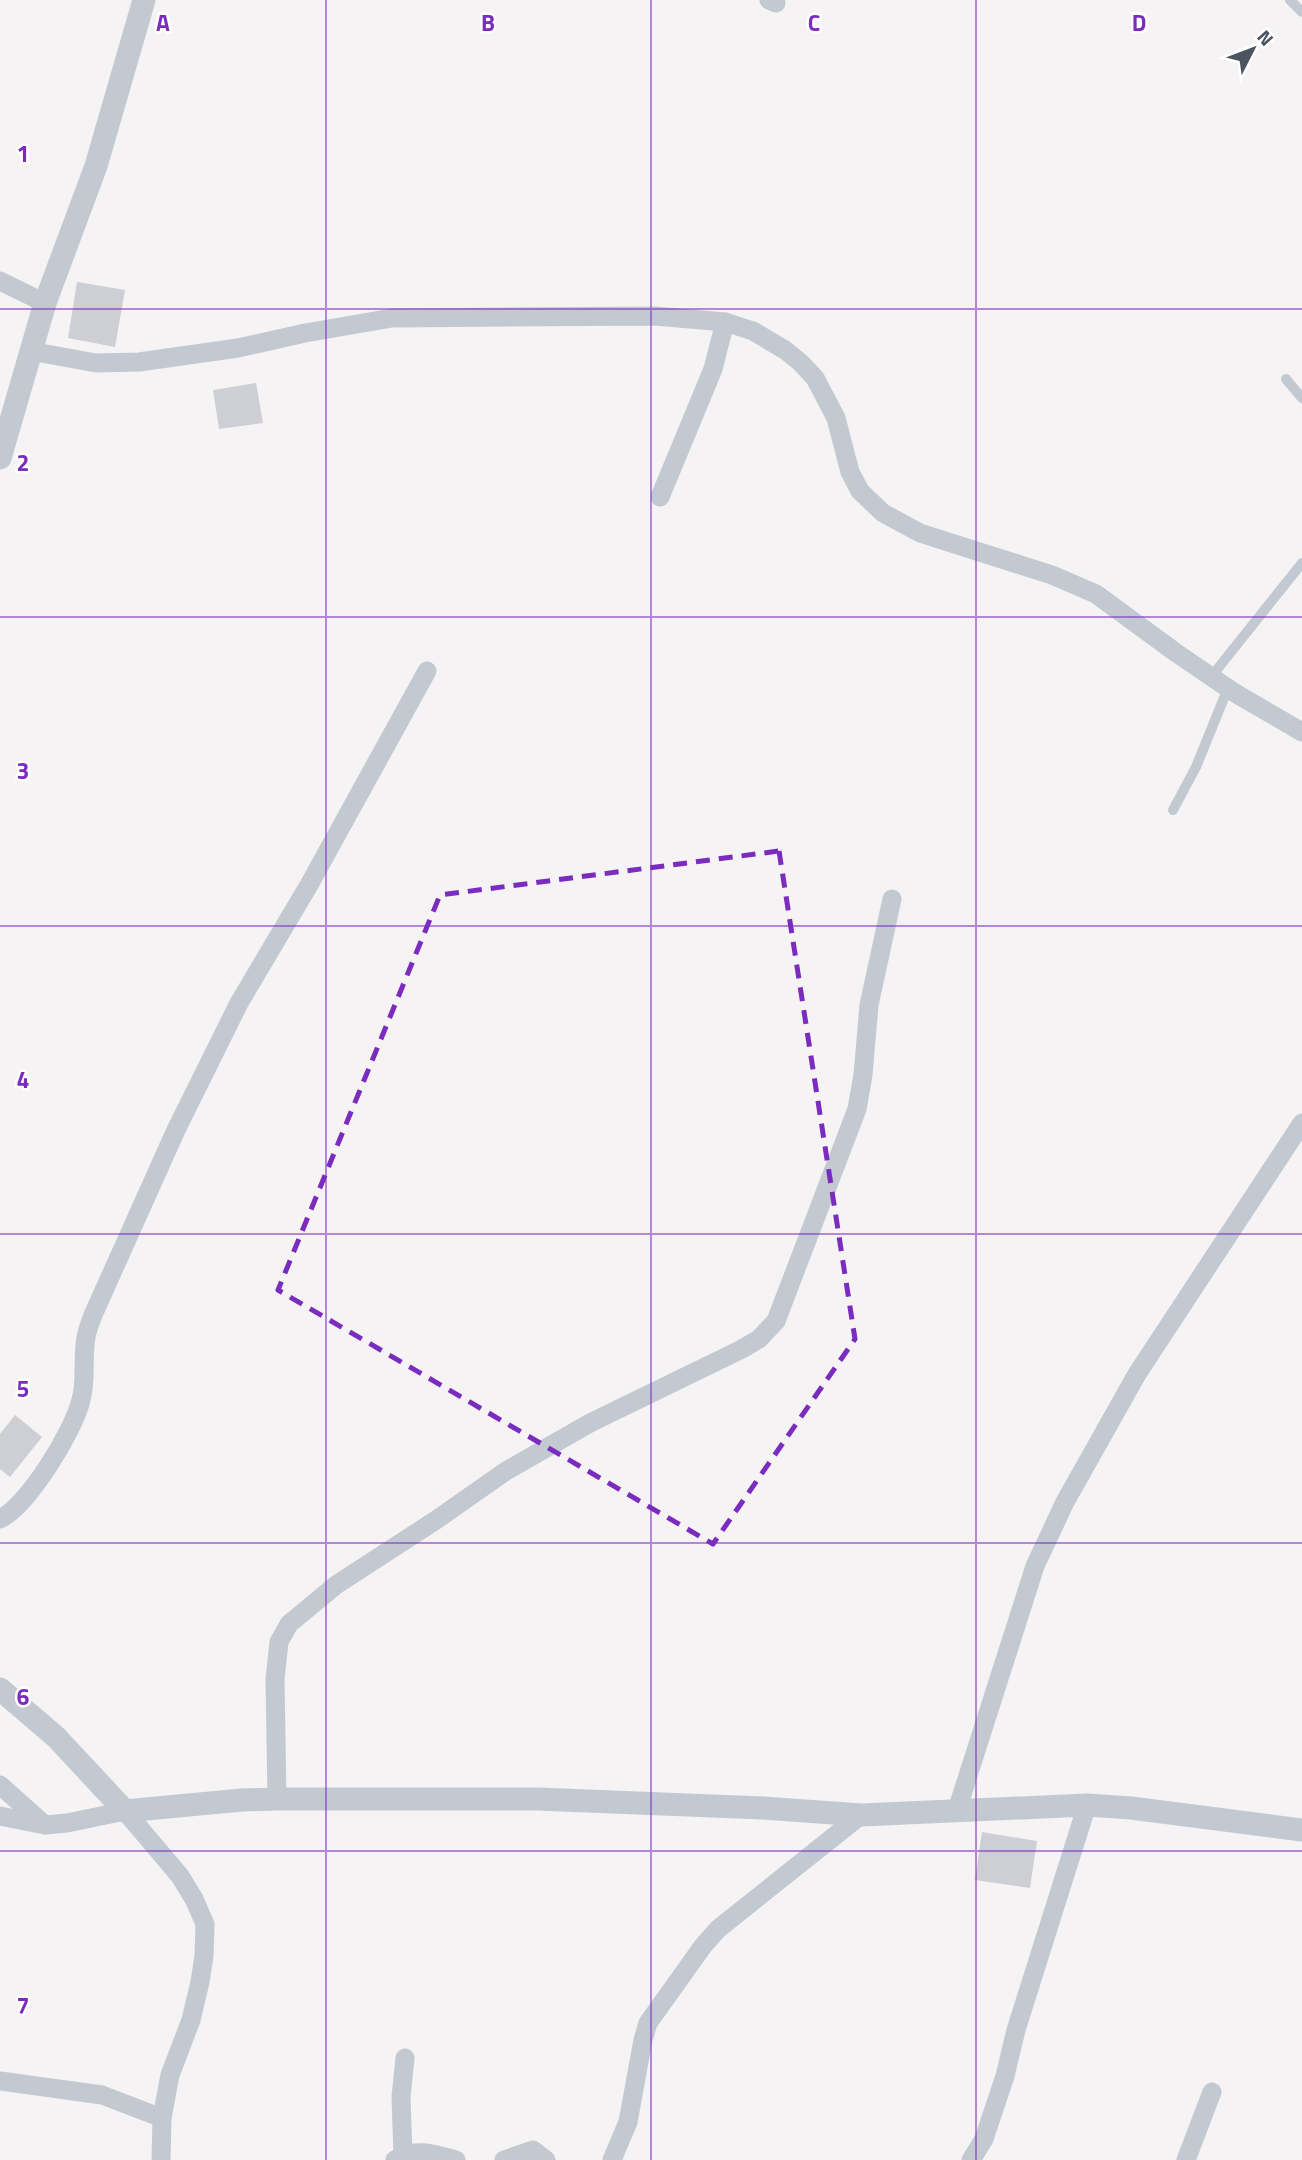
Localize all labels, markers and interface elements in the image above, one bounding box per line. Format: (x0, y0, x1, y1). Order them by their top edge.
text: A (156, 5, 170, 40)
text: B (481, 5, 495, 40)
text: C (808, 5, 820, 40)
text: D (1132, 5, 1146, 40)
north arrow (1218, 14, 1288, 84)
text: N (1251, 23, 1281, 52)
text: 1 (17, 136, 29, 171)
text: 2 (17, 445, 29, 480)
text: 3 (17, 753, 29, 788)
text: 4 (17, 1062, 29, 1097)
text: 5 (17, 1371, 29, 1406)
text: 6 (17, 1679, 30, 1714)
text: 7 (17, 1988, 29, 2023)

